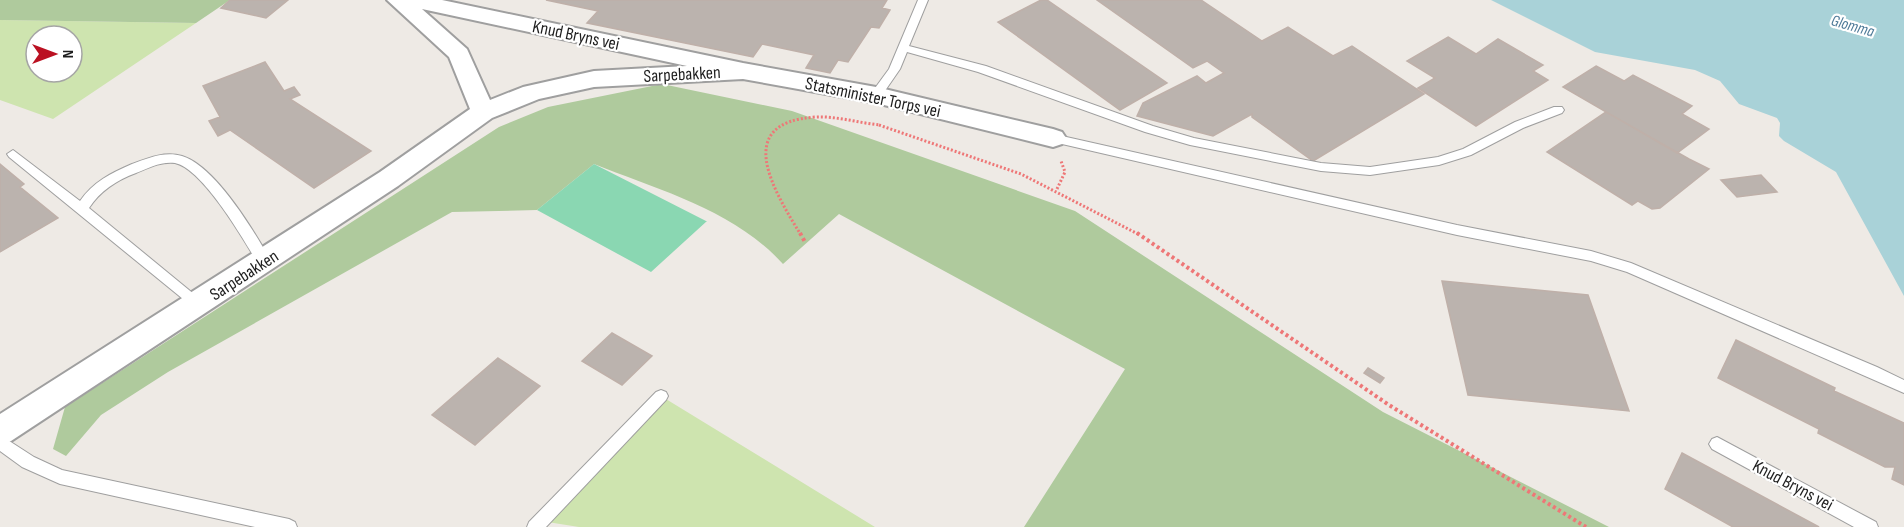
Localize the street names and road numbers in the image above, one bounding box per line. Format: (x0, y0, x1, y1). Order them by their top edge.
street label: Knud Bryns vei (531, 16, 621, 55)
street label: Sarpebakken (643, 62, 721, 87)
street label: Statsminister Torps vei (803, 73, 942, 122)
street label: Sarpebakken (206, 246, 282, 305)
street label: Knud Bryns vei (1749, 455, 1837, 515)

